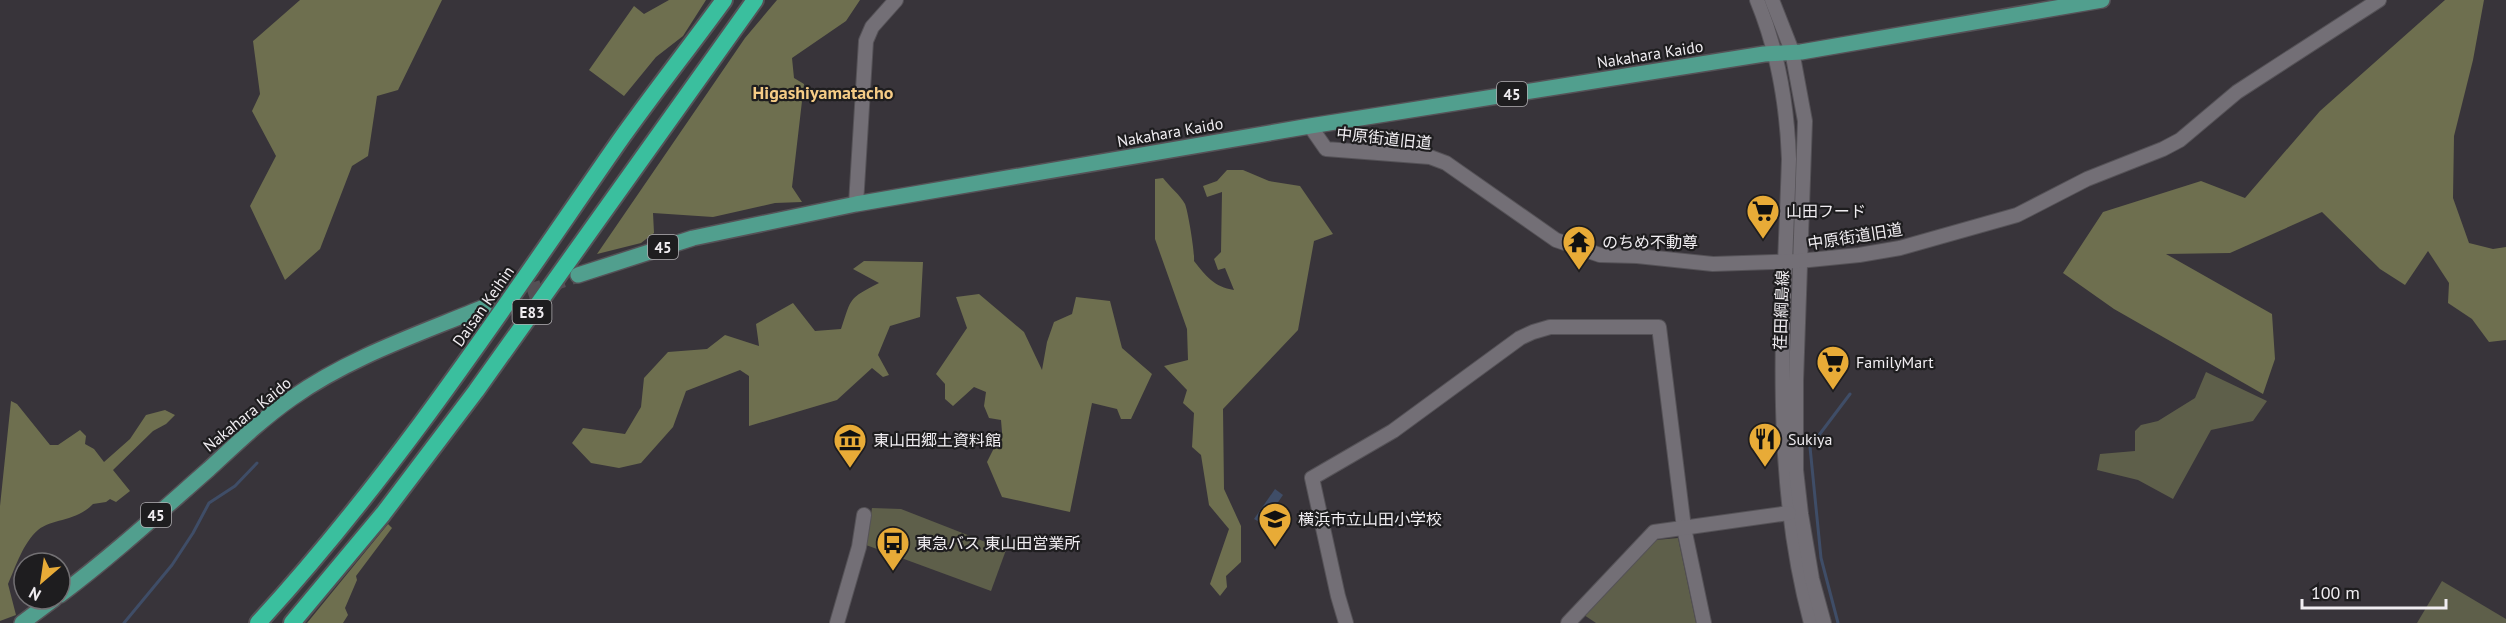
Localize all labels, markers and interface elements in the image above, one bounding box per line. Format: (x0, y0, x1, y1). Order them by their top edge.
street label: Nakahara Kaido (1595, 36, 1705, 72)
district label: Higashiyamatacho (753, 81, 894, 104)
road number: 45 (1497, 82, 1527, 106)
street label: Nakahara Kaido (1115, 113, 1225, 151)
street label: 中原街道旧道 (1335, 123, 1433, 153)
supermarket icon: 山田フード (1745, 193, 1781, 240)
place label: 山田フード (1786, 201, 1866, 221)
street label: 中原街道旧道 (1806, 219, 1904, 253)
temple icon: のちめ不動尊 (1561, 224, 1597, 271)
place label: のちめ不動尊 (1602, 232, 1698, 252)
road number: 45 (648, 235, 678, 259)
street label: Daisan Keihin (448, 262, 518, 350)
street label: 荏田綱島線 (1770, 270, 1792, 350)
road number: E83 (512, 300, 552, 324)
supermarket icon: FamilyMart (1815, 344, 1851, 391)
place label: FamilyMart (1856, 352, 1934, 372)
street label: Nakahara Kaido (199, 372, 295, 456)
restaurant icon: Sukiya (1747, 421, 1783, 468)
museum icon: 東山田郷土資料館 (832, 422, 868, 469)
place label: Sukiya (1788, 429, 1832, 449)
place label: 東山田郷土資料館 (873, 430, 1001, 450)
school or university icon: 横浜市立山田小学校 (1257, 501, 1293, 548)
road number: 45 (141, 503, 171, 527)
place label: 横浜市立山田小学校 (1298, 509, 1442, 529)
bus stop icon: 東急バス 東山田営業所 (875, 525, 911, 572)
place label: 東急バス 東山田営業所 (916, 533, 1080, 553)
north arrow (12, 551, 72, 611)
scale bar (2302, 572, 2446, 610)
text: 100 m (2311, 581, 2360, 604)
text: N (25, 583, 44, 605)

